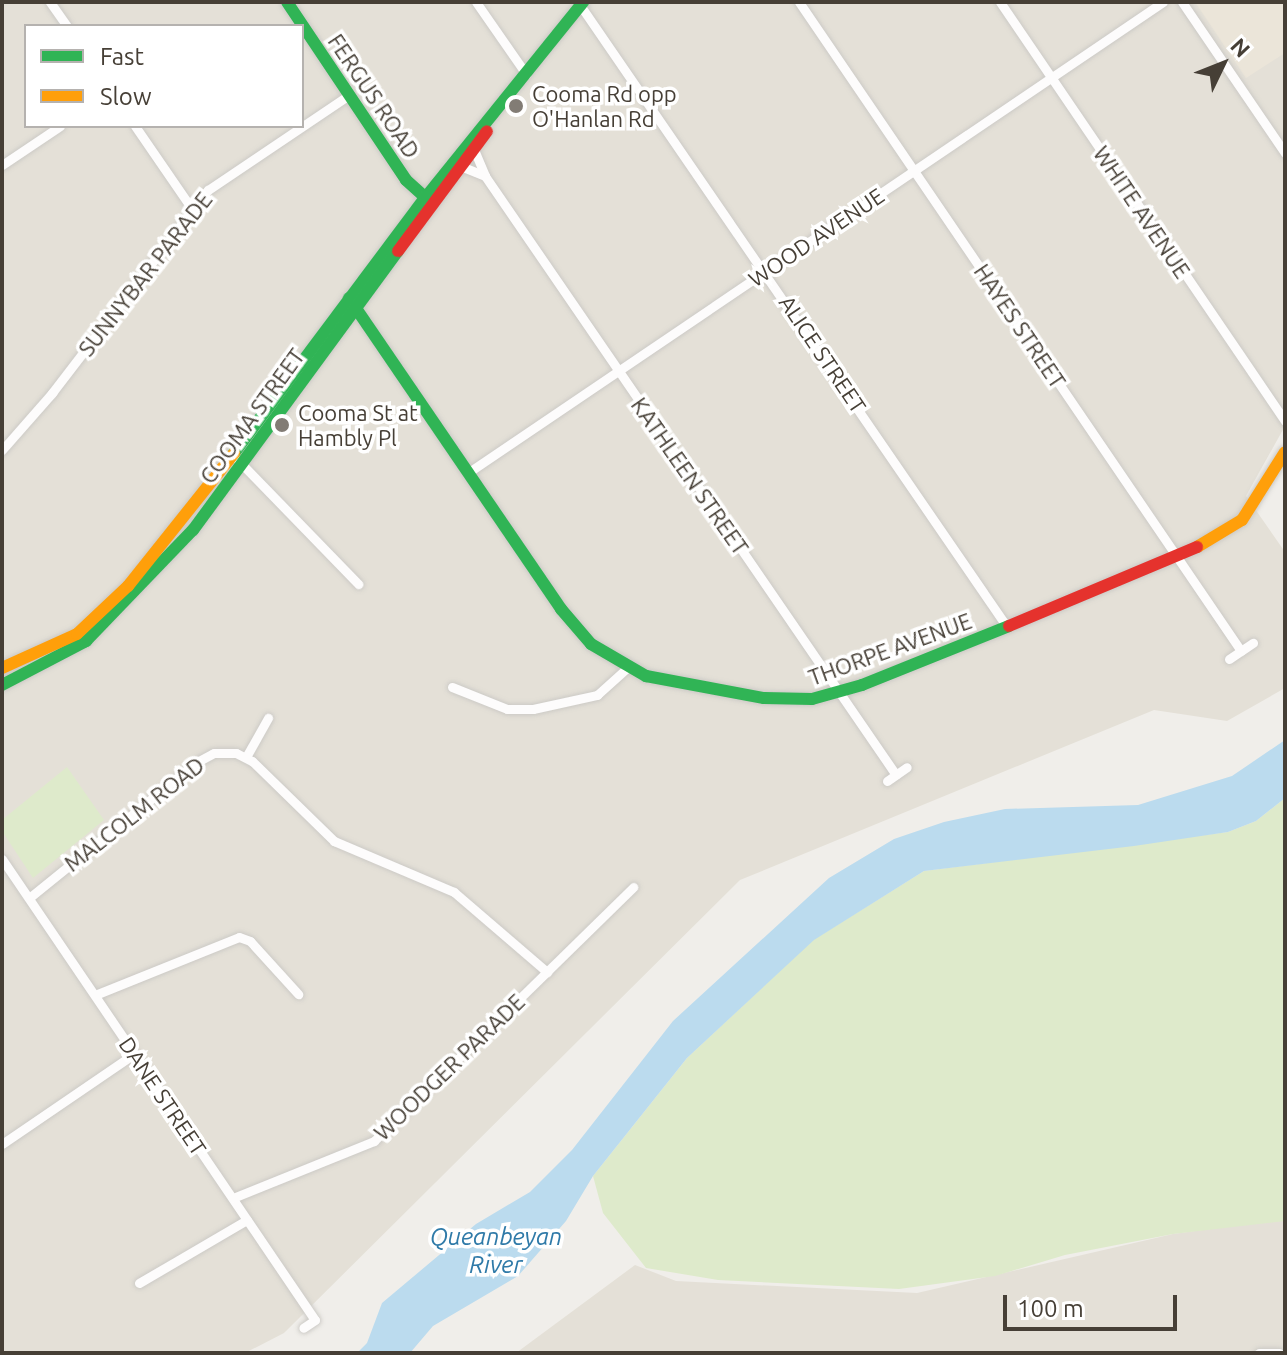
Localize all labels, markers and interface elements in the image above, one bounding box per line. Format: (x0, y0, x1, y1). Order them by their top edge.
legend (24, 24, 304, 128)
north arrow (1183, 24, 1263, 104)
street label: FERGUS ROAD (323, 29, 425, 163)
text: N (1226, 33, 1256, 62)
text: Fast (100, 43, 144, 70)
place label: Cooma Rd opp O'Hanlan Rd (532, 80, 677, 132)
text: Slow (100, 83, 152, 110)
marker: Cooma Rd opp O'Hanlan Rd (507, 97, 525, 115)
street label: WHITE AVENUE (1088, 141, 1196, 283)
street label: WOOD AVENUE (743, 182, 889, 292)
street label: SUNNYBAR PARADE (73, 187, 217, 361)
street label: HAYES STREET (969, 259, 1071, 393)
street label: ALICE STREET (774, 290, 872, 418)
street label: COOMA STREET (194, 343, 310, 489)
street label: KATHLEEN STREET (626, 392, 754, 560)
place label: Cooma St at Hambly Pl (298, 399, 418, 450)
marker: Cooma St at Hambly Pl (273, 416, 291, 434)
street label: THORPE AVENUE (805, 607, 975, 691)
street label: MALCOLM ROAD (59, 751, 209, 877)
street label: WOODGER PARADE (368, 988, 530, 1146)
street label: DANE STREET (114, 1032, 212, 1160)
water label: Queanbeyan River (430, 1223, 562, 1279)
scale bar (1007, 1279, 1181, 1329)
text: 100 m (1017, 1295, 1084, 1322)

